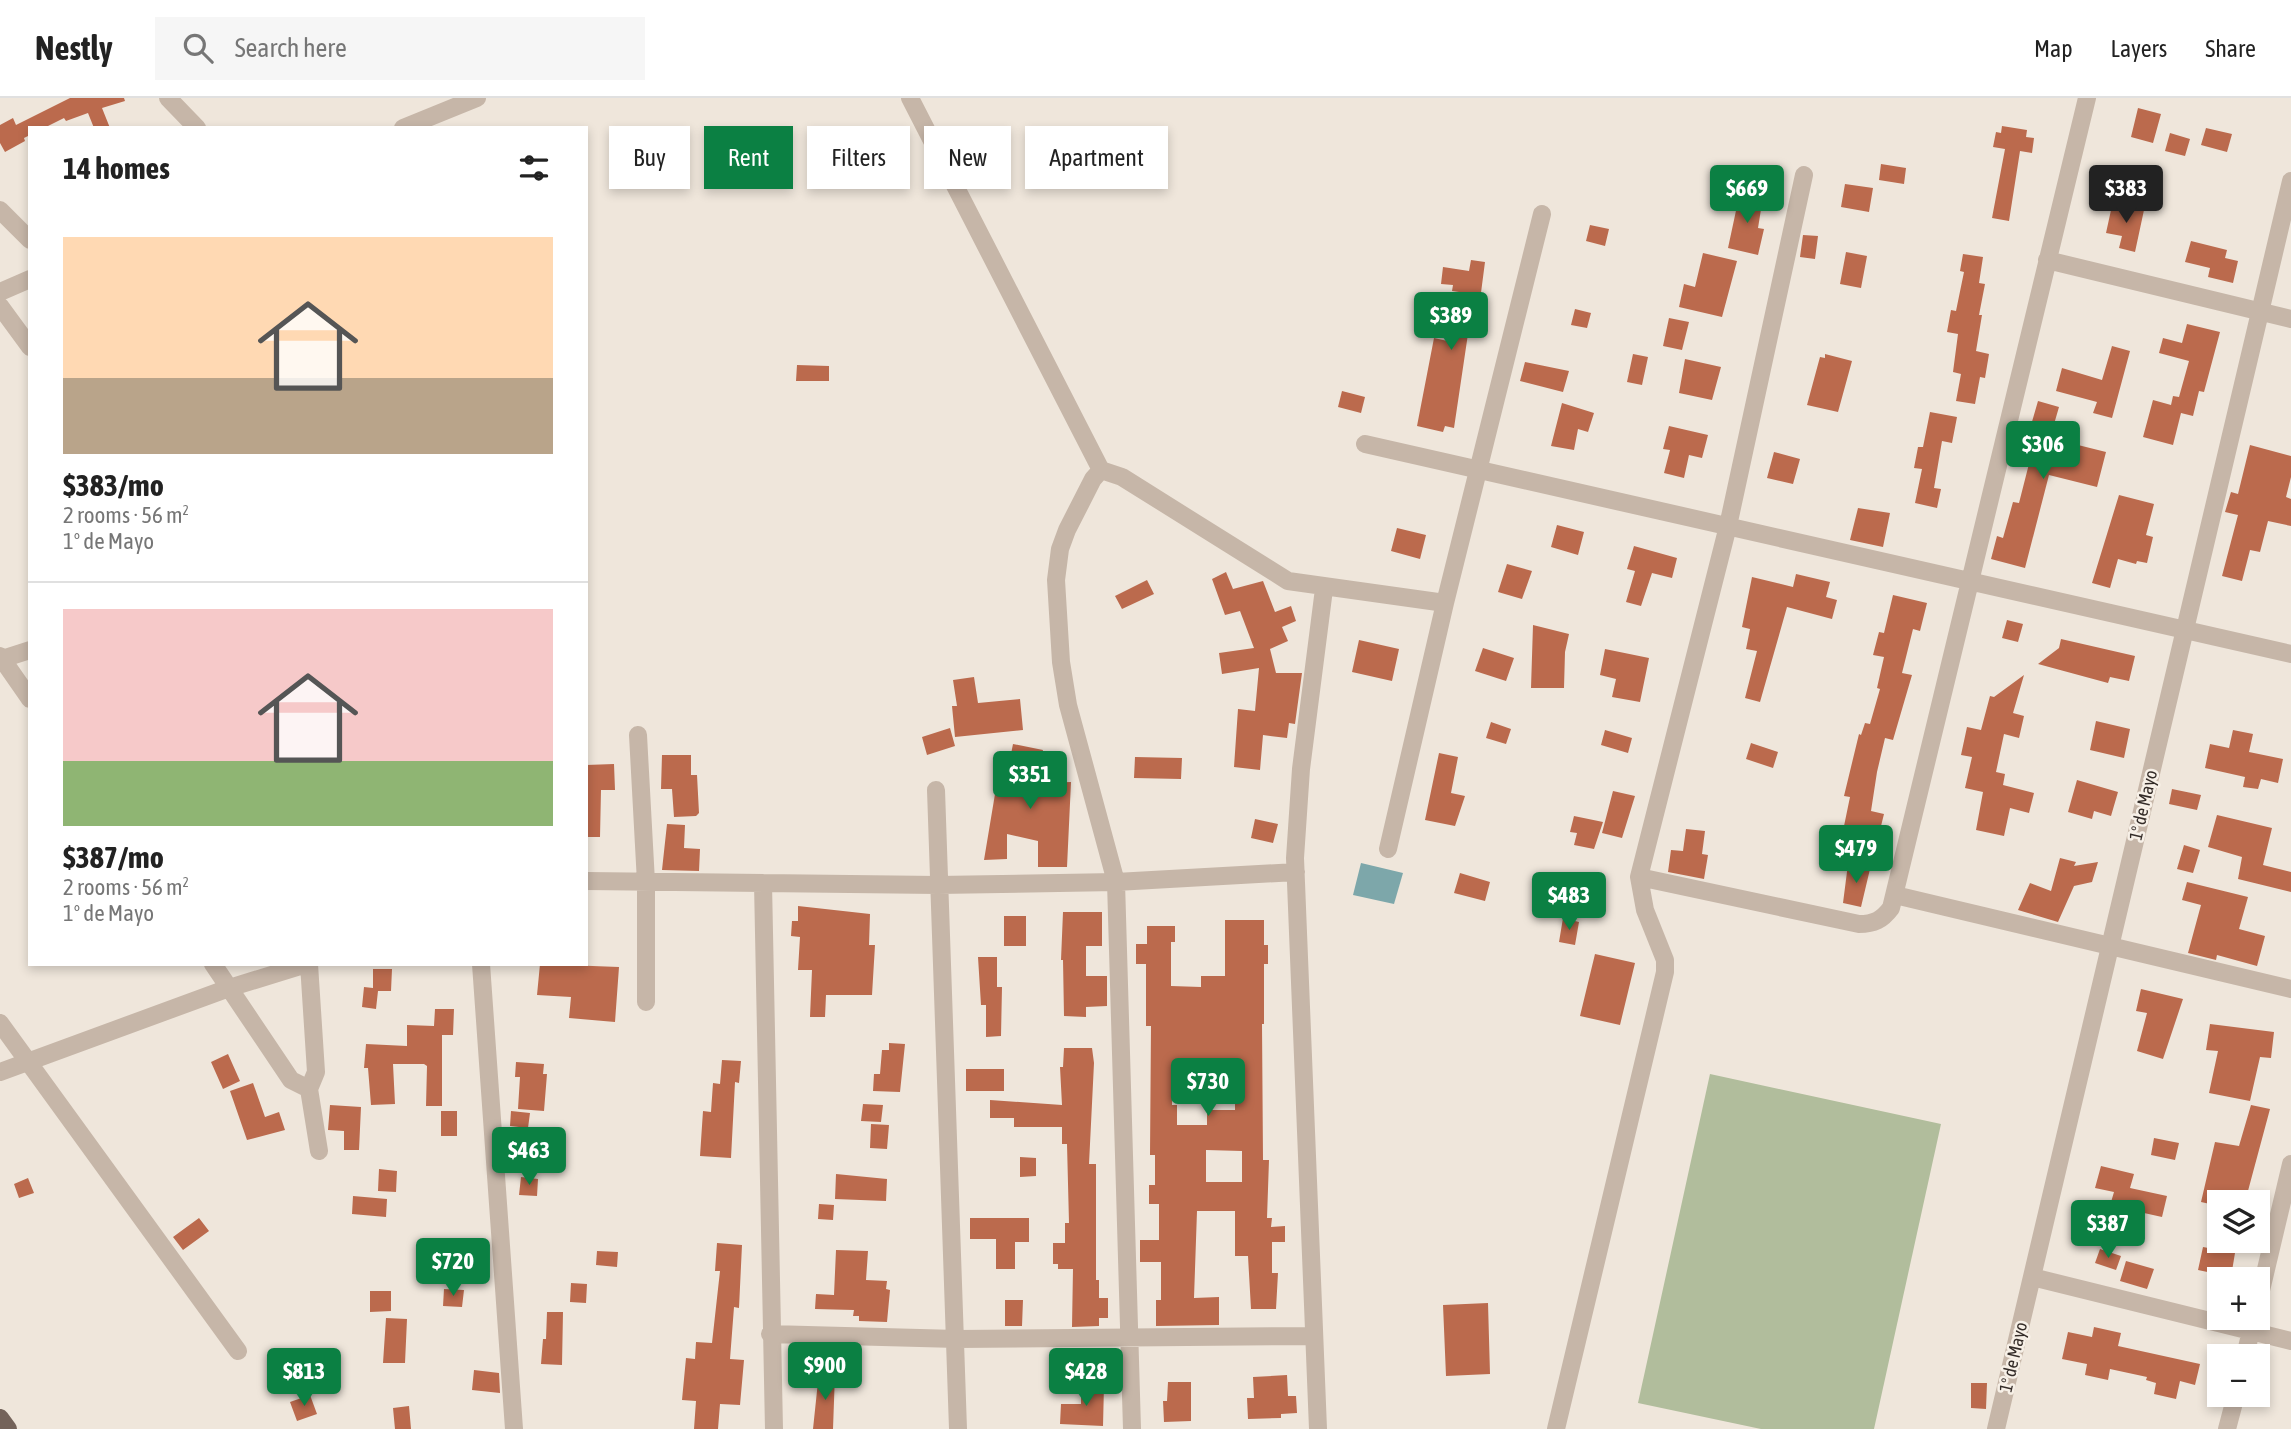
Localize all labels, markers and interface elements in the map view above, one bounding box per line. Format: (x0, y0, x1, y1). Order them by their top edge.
search box (155, 17, 645, 80)
text: Nestly (35, 29, 113, 67)
icon: search (179, 29, 217, 67)
text: Search here (235, 33, 347, 63)
text: Map (2034, 35, 2073, 62)
text: Layers (2111, 35, 2167, 62)
text: Share (2205, 35, 2256, 62)
chip: Buy (609, 126, 690, 189)
chip: Rent (704, 126, 793, 189)
chip: Filters (807, 126, 910, 189)
chip: New (924, 126, 1011, 189)
chip: Apartment (1025, 126, 1168, 189)
icon: filters (515, 149, 553, 187)
text: 14 homes (63, 151, 170, 185)
pin: $669 (1706, 166, 1788, 225)
pin: $383 (2085, 166, 2167, 225)
text: $669 (1726, 175, 1768, 201)
text: $383 (2105, 175, 2147, 201)
icon: home (245, 283, 371, 409)
pin: $389 (1410, 292, 1492, 352)
text: $389 (1430, 302, 1472, 328)
pin: $306 (2002, 422, 2084, 481)
text: $306 (2022, 431, 2064, 457)
text: $383/mo (63, 468, 164, 502)
text: 2 rooms · 56 m² (63, 502, 189, 528)
text: 1° de Mayo (63, 528, 154, 554)
icon: home (245, 655, 371, 781)
pin: $351 (989, 752, 1071, 811)
text: $351 (1009, 761, 1051, 787)
street label: 1° de Mayo (2125, 768, 2161, 842)
pin: $479 (1815, 826, 1897, 885)
text: $479 (1835, 835, 1877, 861)
text: $387/mo (63, 840, 164, 874)
pin: $483 (1528, 872, 1610, 932)
text: 2 rooms · 56 m² (63, 874, 189, 900)
text: $483 (1548, 882, 1590, 908)
text: 1° de Mayo (63, 900, 154, 926)
pin: $730 (1167, 1058, 1249, 1118)
text: $730 (1187, 1068, 1229, 1094)
pin: $463 (488, 1128, 570, 1187)
text: $463 (508, 1137, 550, 1163)
map controls (2207, 1190, 2270, 1407)
button: layers (2207, 1190, 2270, 1253)
pin: $387 (2067, 1200, 2149, 1260)
text: $387 (2087, 1210, 2129, 1236)
pin: $720 (412, 1238, 494, 1298)
text: $720 (432, 1248, 474, 1274)
button: + (2207, 1267, 2270, 1330)
street label: 1° de Mayo (1995, 1320, 2031, 1394)
pin: $900 (784, 1342, 866, 1402)
button: − (2207, 1344, 2270, 1407)
pin: $813 (263, 1348, 345, 1408)
pin: $428 (1045, 1348, 1127, 1408)
text: $900 (804, 1352, 846, 1378)
text: $813 (283, 1358, 325, 1384)
text: $428 (1065, 1358, 1107, 1384)

